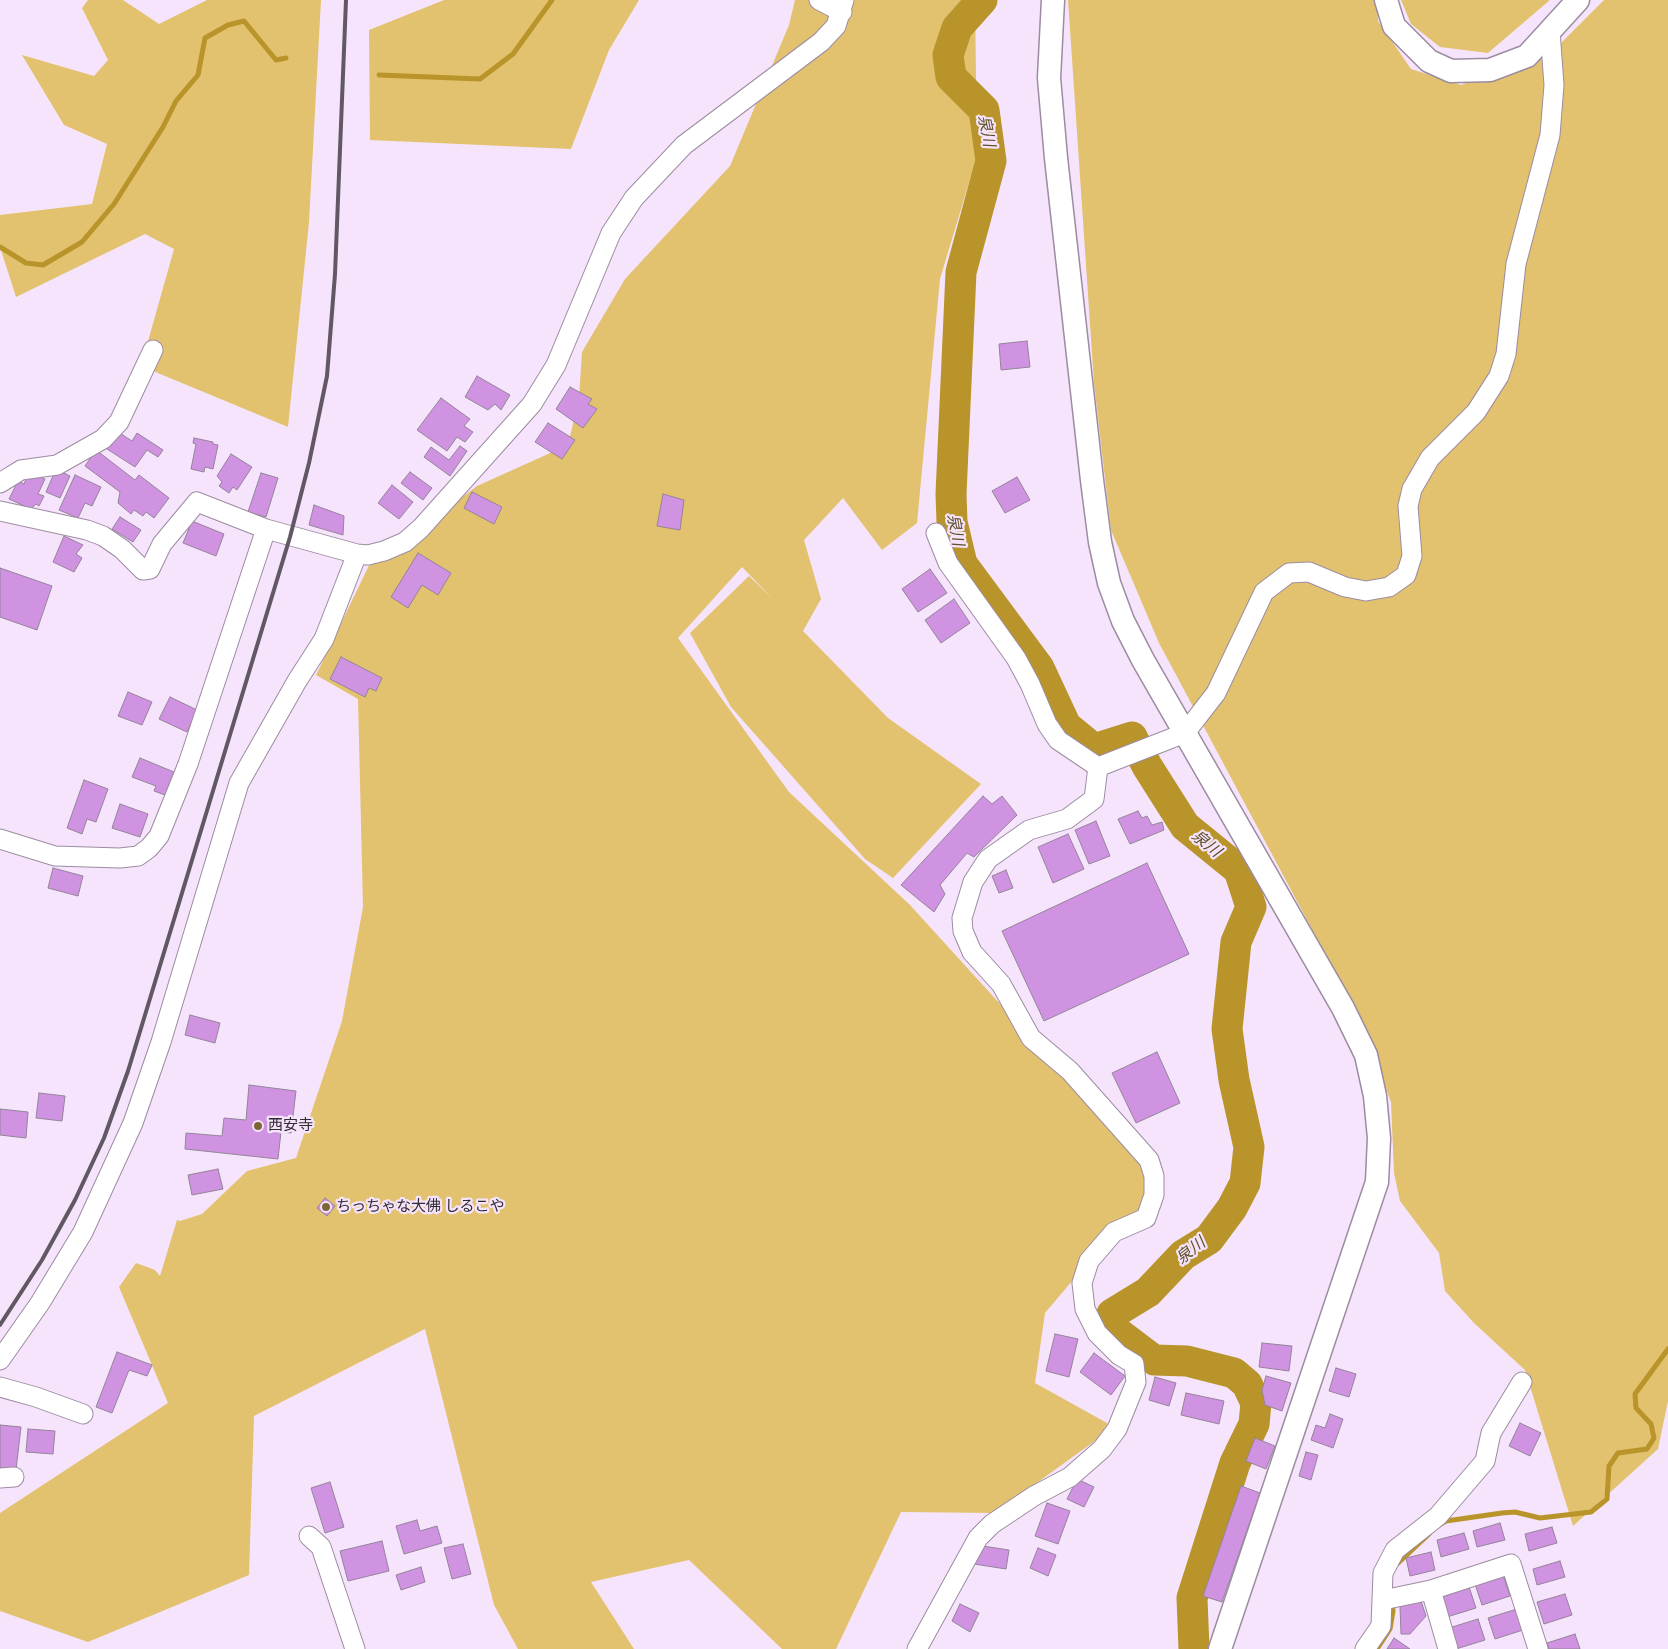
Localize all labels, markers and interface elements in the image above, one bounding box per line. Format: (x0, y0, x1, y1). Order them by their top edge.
water label: 泉川 (974, 113, 998, 149)
water label: 泉川 (943, 513, 967, 547)
water label: 泉川 (1188, 826, 1224, 862)
place label: 西安寺 (268, 1117, 313, 1135)
marker: 西安寺 (252, 1120, 264, 1132)
place label: ちっちゃな大佛 しるこや (336, 1198, 505, 1216)
marker: ちっちゃな大佛 しるこや (320, 1201, 332, 1213)
water label: 泉川 (1172, 1234, 1210, 1268)

